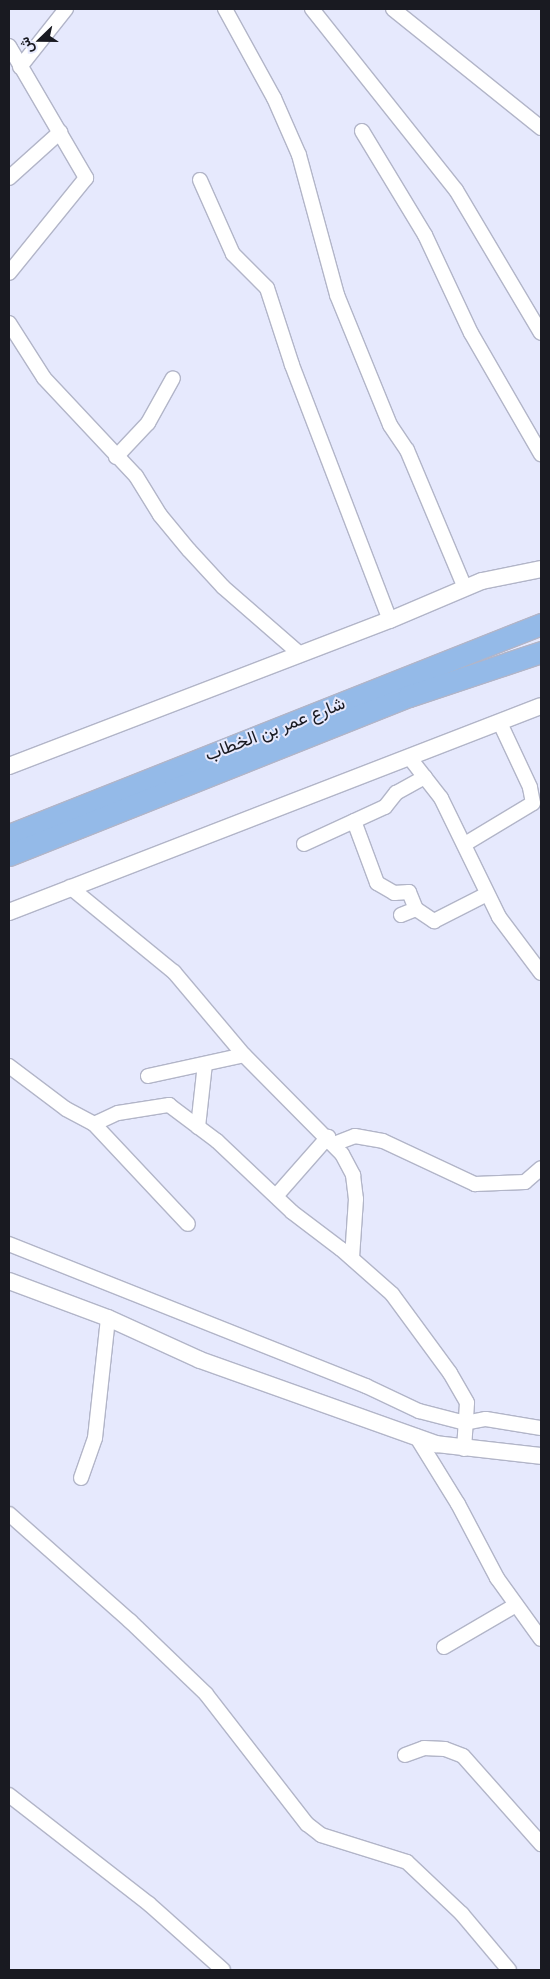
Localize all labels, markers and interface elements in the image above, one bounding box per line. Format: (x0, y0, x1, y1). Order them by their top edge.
north arrow (15, 15, 65, 65)
text: ش (16, 35, 37, 56)
street label: شارع عمر بن الخطاب (202, 692, 348, 766)

